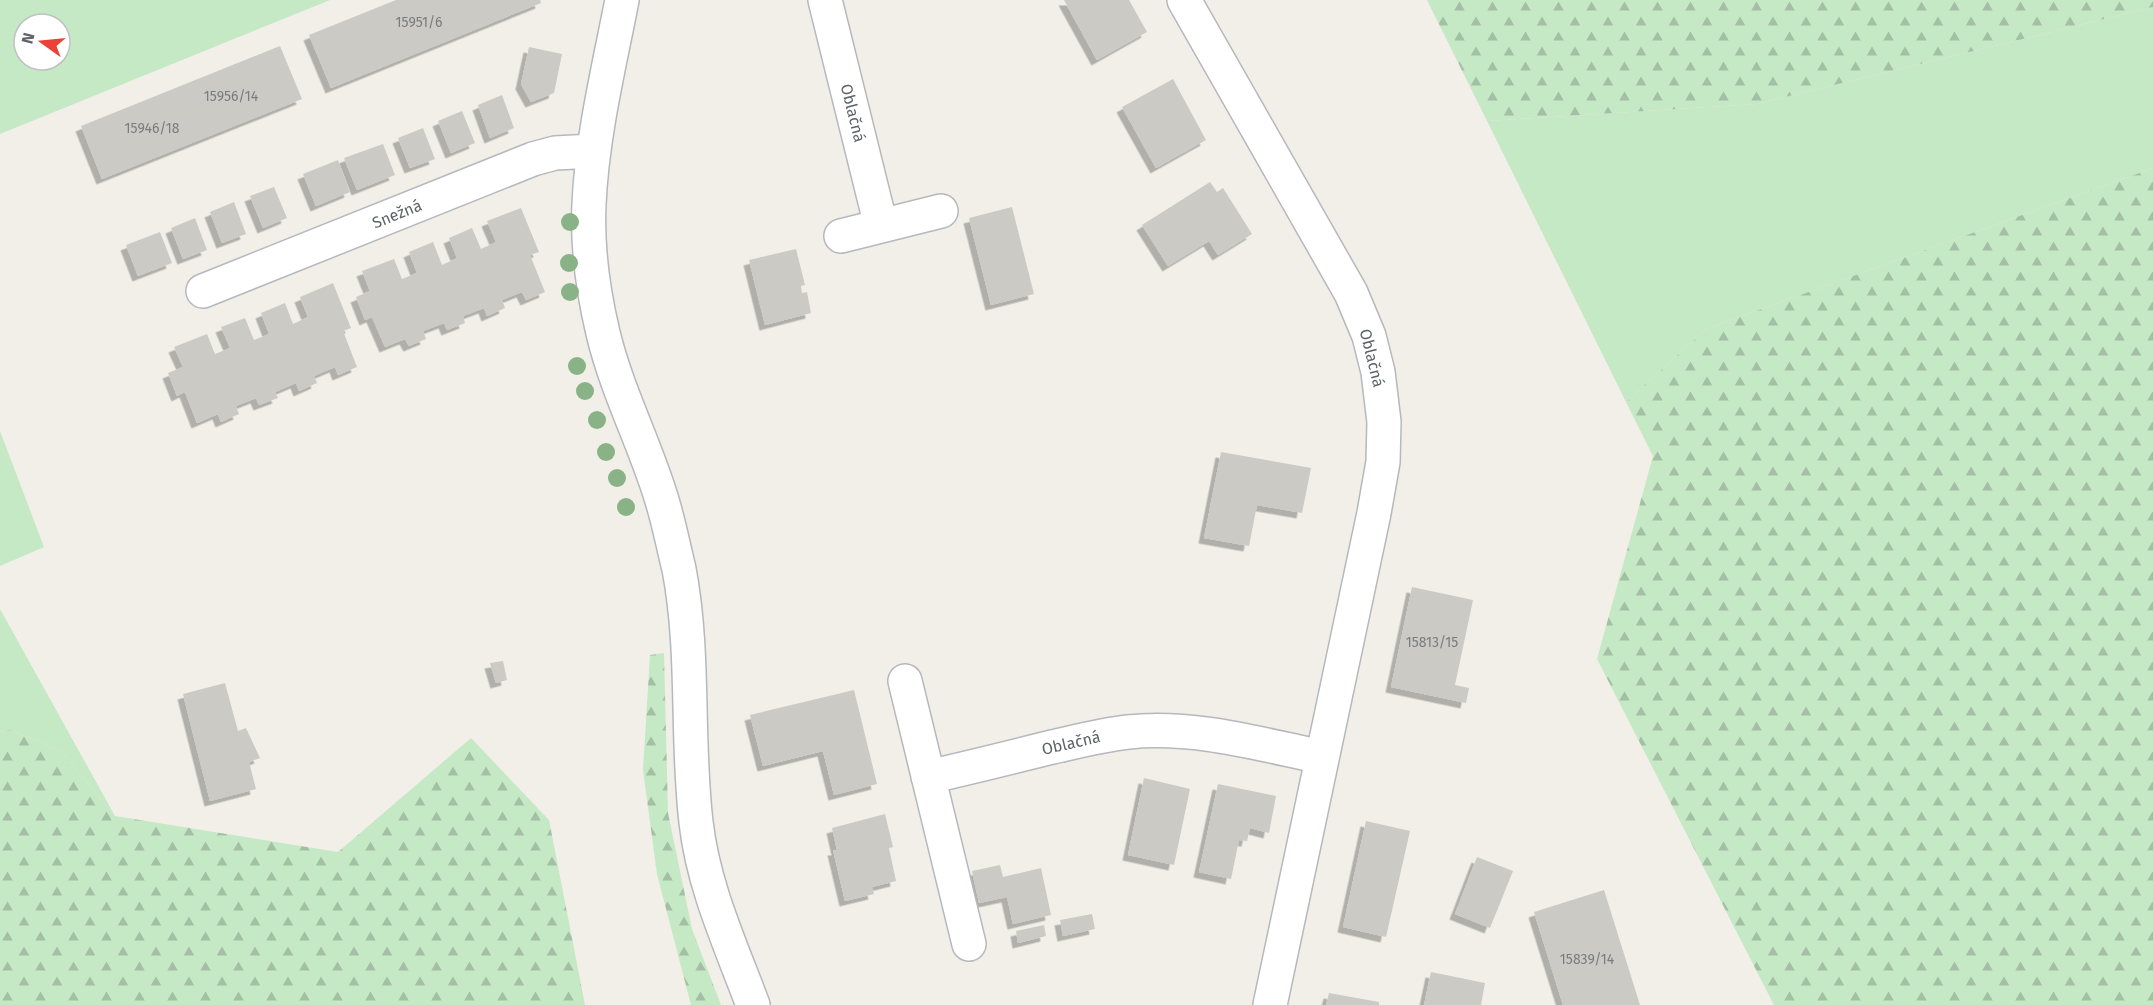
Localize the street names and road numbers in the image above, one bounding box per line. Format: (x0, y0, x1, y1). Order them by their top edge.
street label: Oblačná (837, 82, 869, 144)
street label: Snežná (369, 195, 425, 233)
street label: Oblačná (1356, 327, 1388, 389)
street label: Oblačná (1040, 727, 1102, 759)

